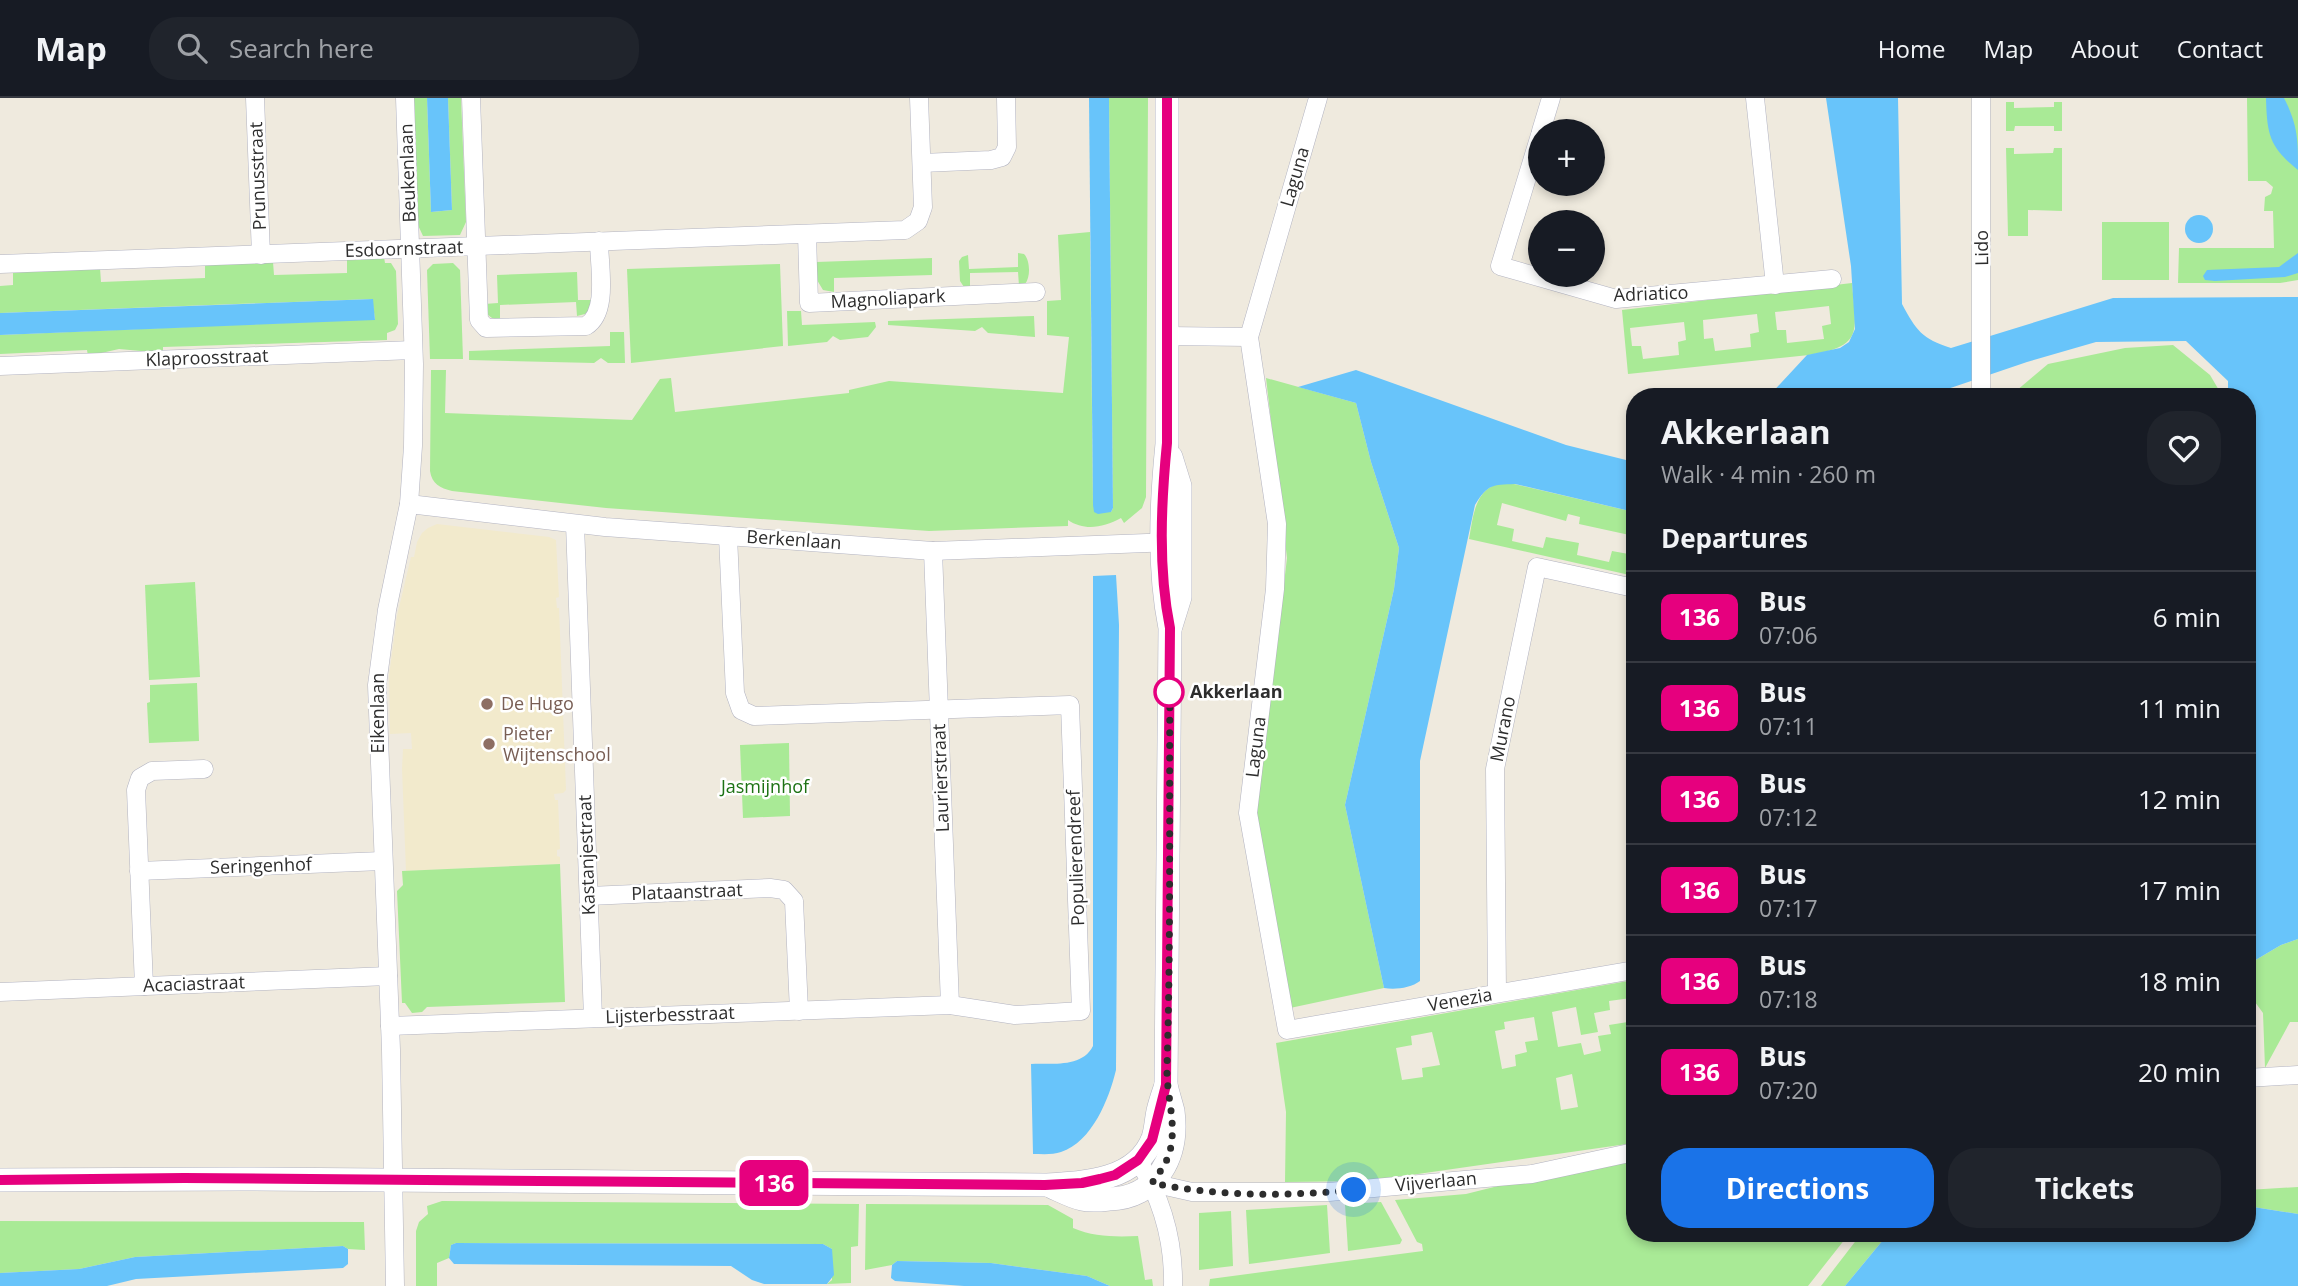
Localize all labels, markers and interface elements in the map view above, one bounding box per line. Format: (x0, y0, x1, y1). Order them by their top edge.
search box (149, 17, 639, 80)
text: Map (35, 26, 107, 71)
icon: search (173, 29, 211, 67)
text: Search here (229, 30, 374, 66)
text: Home (1878, 32, 1946, 65)
text: Map (1984, 32, 2033, 65)
text: About (2071, 32, 2139, 65)
text: Contact (2177, 32, 2263, 65)
map controls (1528, 119, 1605, 287)
button: + (1528, 119, 1605, 196)
street label: Prunusstraat (243, 121, 271, 231)
street label: Beukenlaan (393, 123, 421, 223)
street label: Laguna (1274, 144, 1314, 209)
button: − (1528, 210, 1605, 287)
street label: Lido (1969, 230, 1993, 266)
street label: Esdoornstraat (344, 234, 464, 262)
street label: Adriatico (1613, 280, 1689, 306)
street label: Magnoliapark (830, 283, 946, 313)
street label: Klaproosstraat (145, 343, 269, 371)
text: Akkerlaan (1661, 409, 1831, 454)
button: heart (2147, 411, 2221, 485)
text: Walk · 4 min · 260 m (1661, 458, 1876, 490)
text: Departures (1661, 520, 1808, 556)
street label: Berkenlaan (746, 524, 842, 554)
text: Bus (1759, 583, 1806, 619)
text: 6 min (2153, 599, 2221, 635)
text: 136 (1679, 600, 1720, 633)
text: 07:06 (1759, 619, 1818, 651)
street label: Eikenlaan (365, 673, 389, 753)
text: Bus (1759, 674, 1806, 710)
marker: Akkerlaan (1154, 677, 1184, 707)
place label: Akkerlaan (1190, 679, 1283, 703)
text: 11 min (2138, 690, 2221, 726)
place label: De Hugo (501, 691, 574, 715)
text: 136 (1679, 691, 1720, 724)
street label: Murano (1484, 694, 1520, 764)
marker: De Hugo (479, 696, 495, 712)
text: 07:11 (1759, 710, 1818, 742)
street label: Laguna (1239, 715, 1271, 779)
place label: Pieter Wijtenschool (503, 721, 611, 766)
street label: Laurierstraat (926, 723, 954, 833)
marker: Pieter Wijtenschool (481, 736, 497, 752)
text: Bus (1759, 765, 1806, 801)
park label: Jasmijnhof (719, 774, 810, 798)
text: 12 min (2138, 781, 2221, 817)
text: 136 (1679, 782, 1720, 815)
street label: Populierendreef (1061, 789, 1089, 926)
street label: Kastanjestraat (572, 794, 600, 916)
text: 07:12 (1759, 801, 1818, 833)
street label: Seringenhof (210, 851, 313, 879)
text: Bus (1759, 856, 1806, 892)
text: 17 min (2138, 872, 2221, 908)
text: 136 (1679, 873, 1720, 906)
street label: Plataanstraat (631, 877, 743, 905)
text: 07:17 (1759, 892, 1818, 924)
text: Bus (1759, 947, 1806, 983)
text: 18 min (2138, 963, 2221, 999)
text: 136 (1679, 964, 1720, 997)
street label: Acaciastraat (143, 969, 245, 997)
street label: Venezia (1426, 982, 1494, 1016)
text: 07:18 (1759, 983, 1818, 1015)
street label: Lijsterbesstraat (605, 1000, 735, 1028)
text: Bus (1759, 1038, 1806, 1074)
text: 20 min (2138, 1054, 2221, 1090)
text: 136 (1679, 1055, 1720, 1088)
text: 07:20 (1759, 1074, 1818, 1106)
button: Directions (1661, 1148, 1934, 1228)
button: Tickets (1948, 1148, 2221, 1228)
line badge: 136 (734, 1160, 814, 1206)
street label: Vijverlaan (1394, 1165, 1478, 1197)
text: 136 (753, 1166, 795, 1199)
your location (1336, 1172, 1371, 1207)

